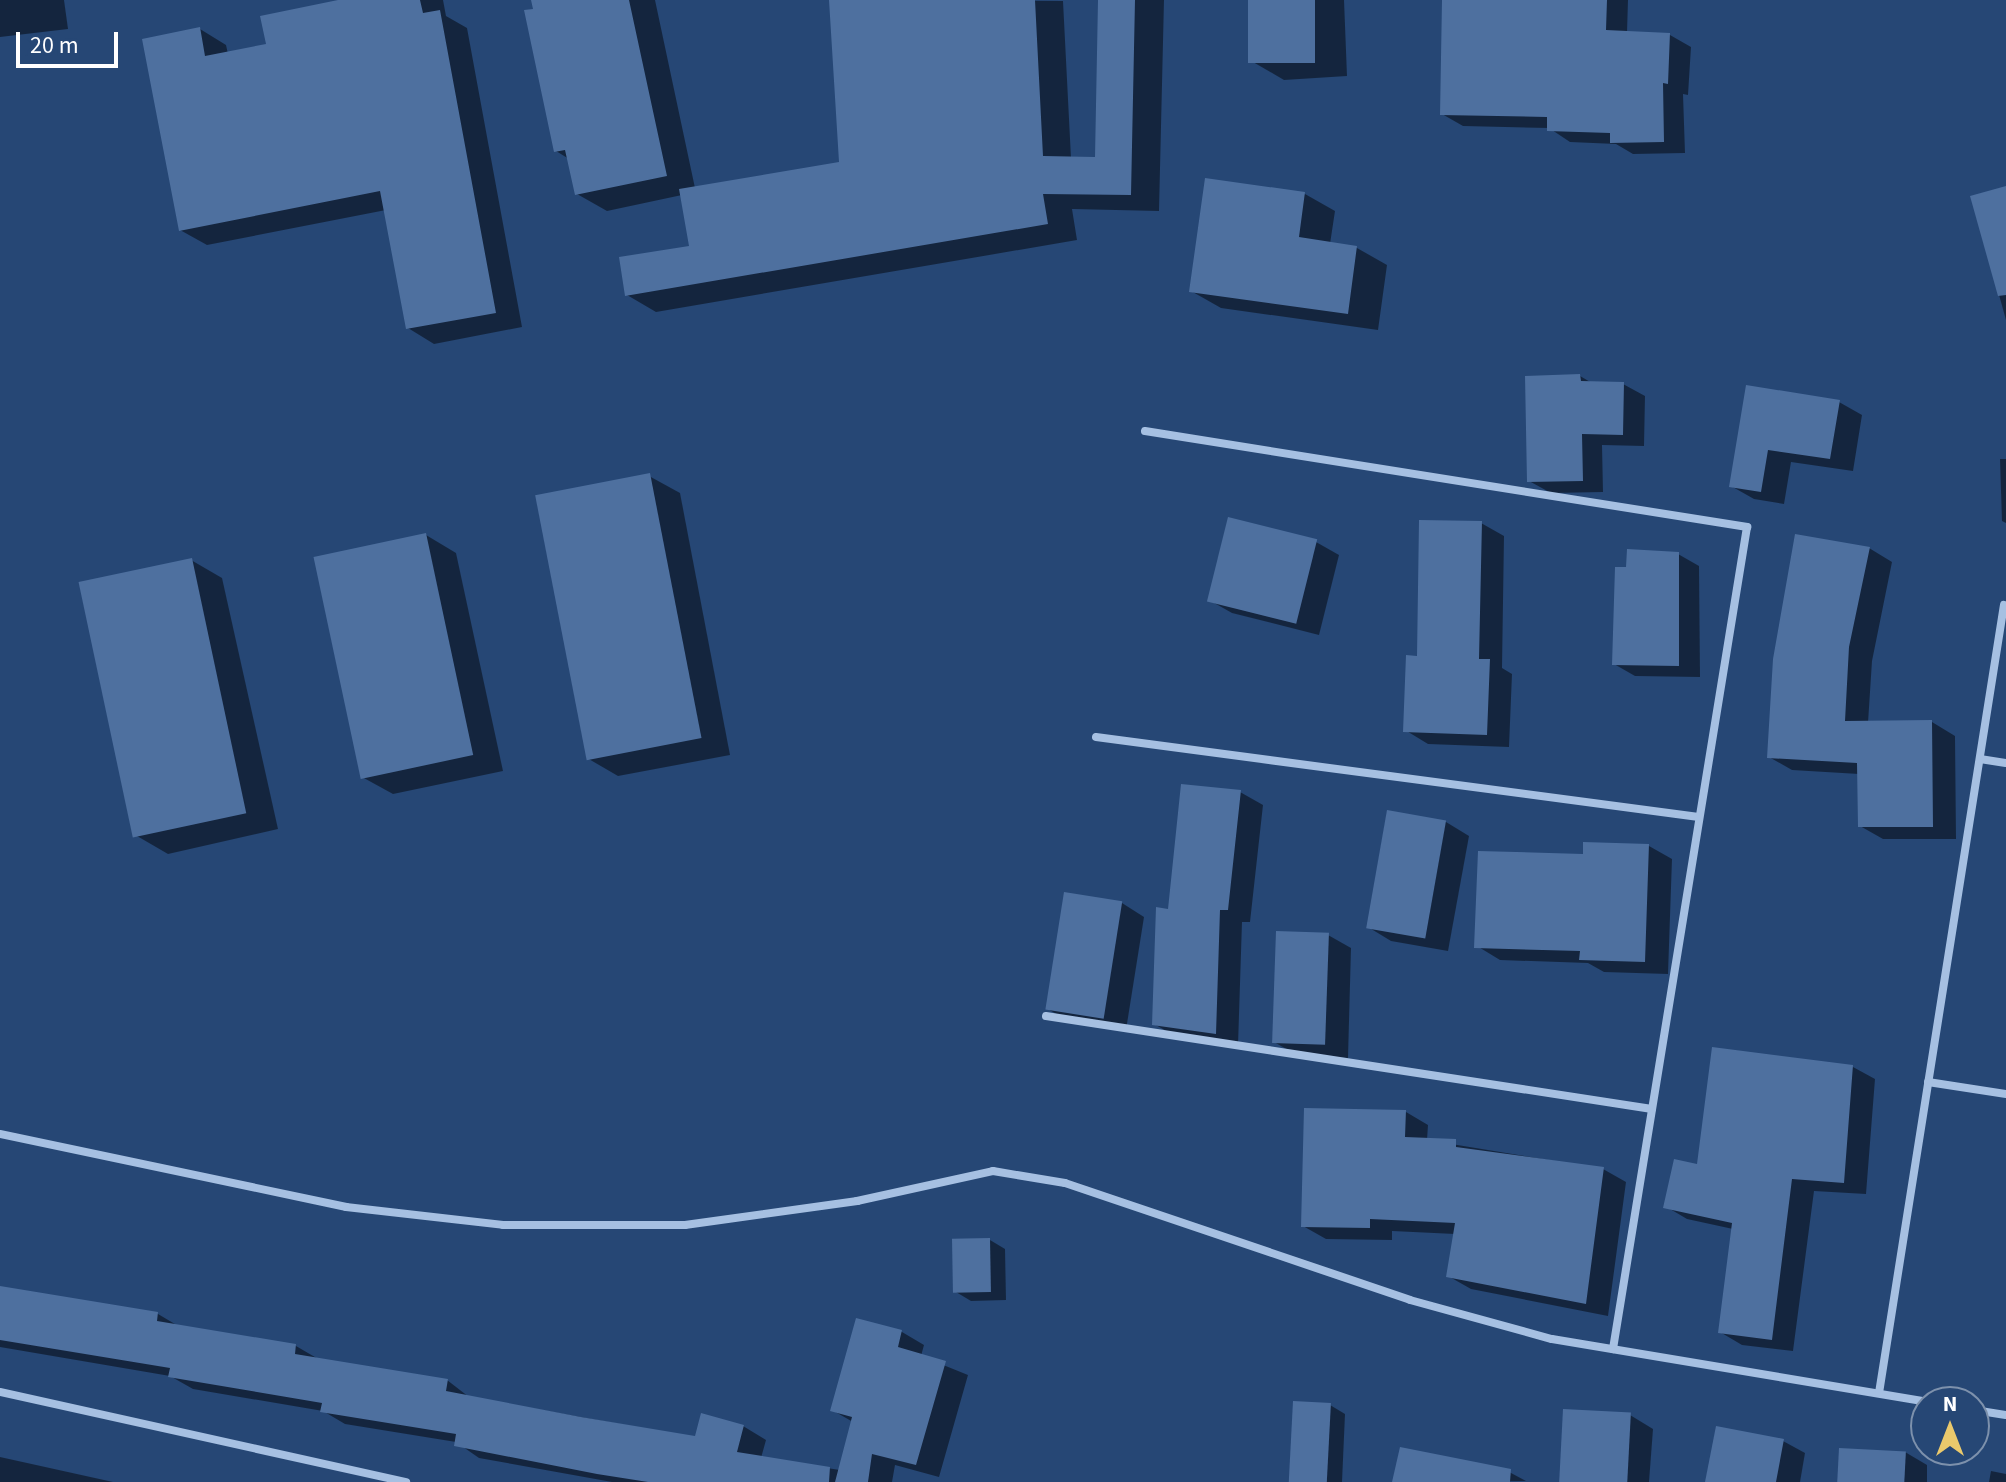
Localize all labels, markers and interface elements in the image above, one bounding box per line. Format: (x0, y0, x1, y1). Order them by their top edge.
scale bar (20, 16, 122, 66)
text: 20 m (30, 28, 79, 63)
north arrow (1910, 1386, 1990, 1466)
text: N (1943, 1388, 1957, 1420)

